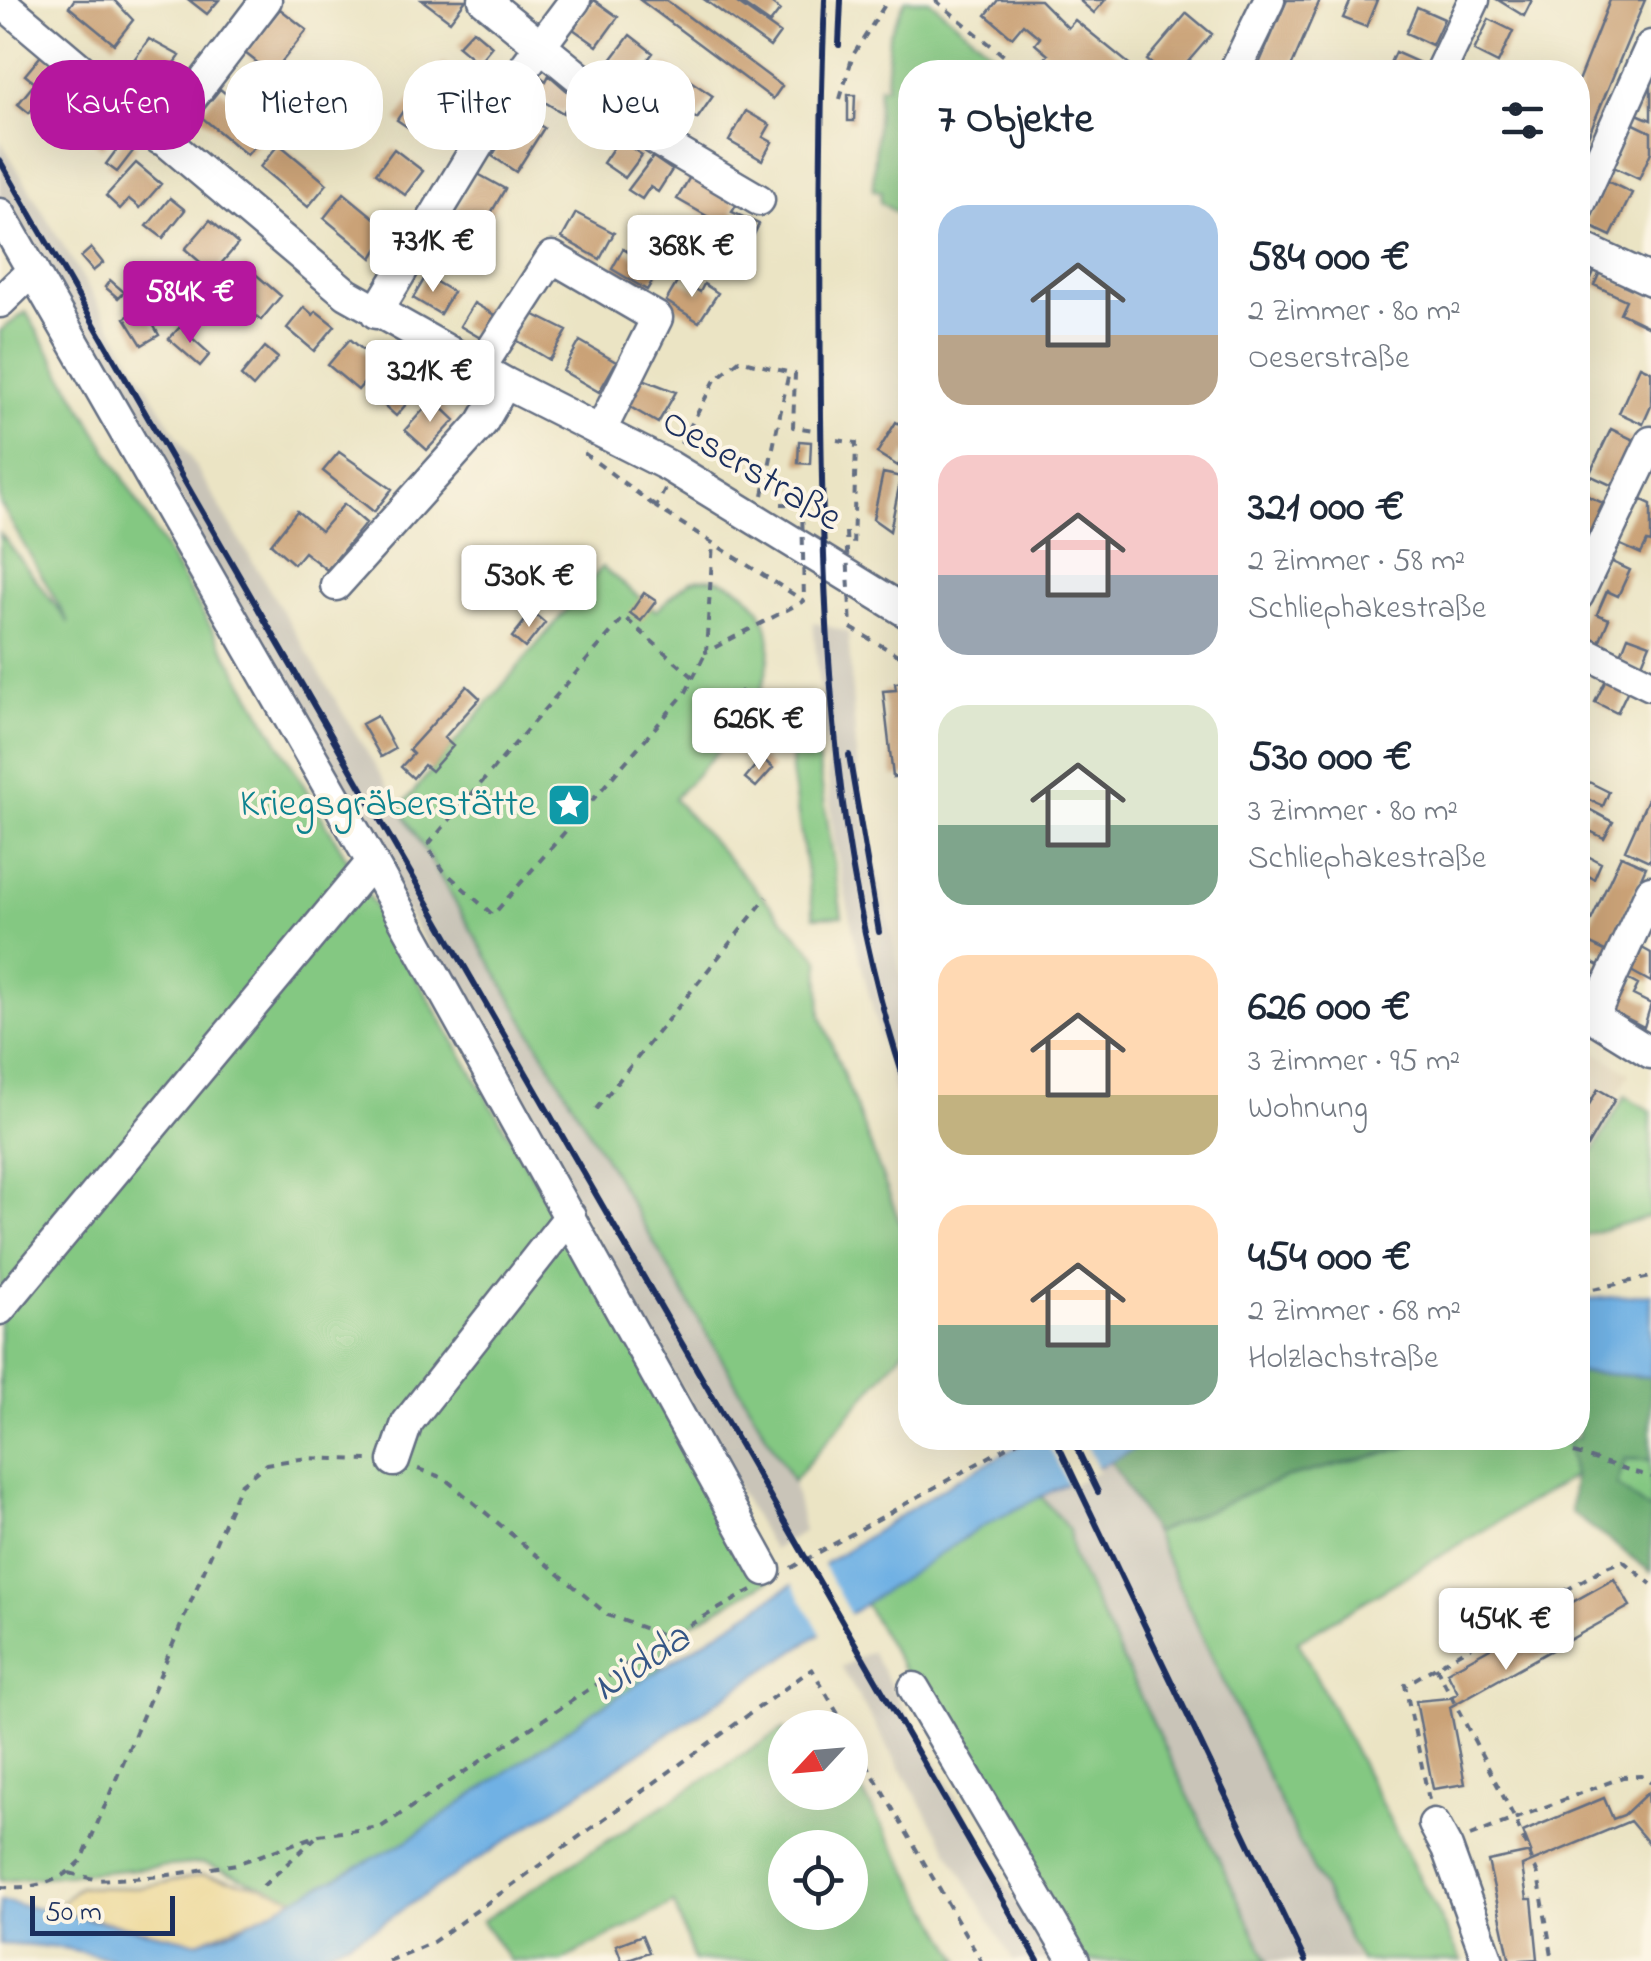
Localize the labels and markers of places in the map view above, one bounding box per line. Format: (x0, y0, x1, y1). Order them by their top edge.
pin: 731K € (352, 210, 514, 295)
pin: 368K € (611, 215, 773, 300)
pin: 584K € (109, 261, 271, 346)
pin: 321K € (349, 340, 511, 425)
pin: 530K € (448, 545, 610, 630)
pin: 626K € (678, 688, 840, 773)
place label: Kriegsgräberstätte (240, 776, 536, 835)
place icon: Kriegsgräberstätte (546, 782, 592, 828)
pin: 454K € (1425, 1588, 1587, 1673)

